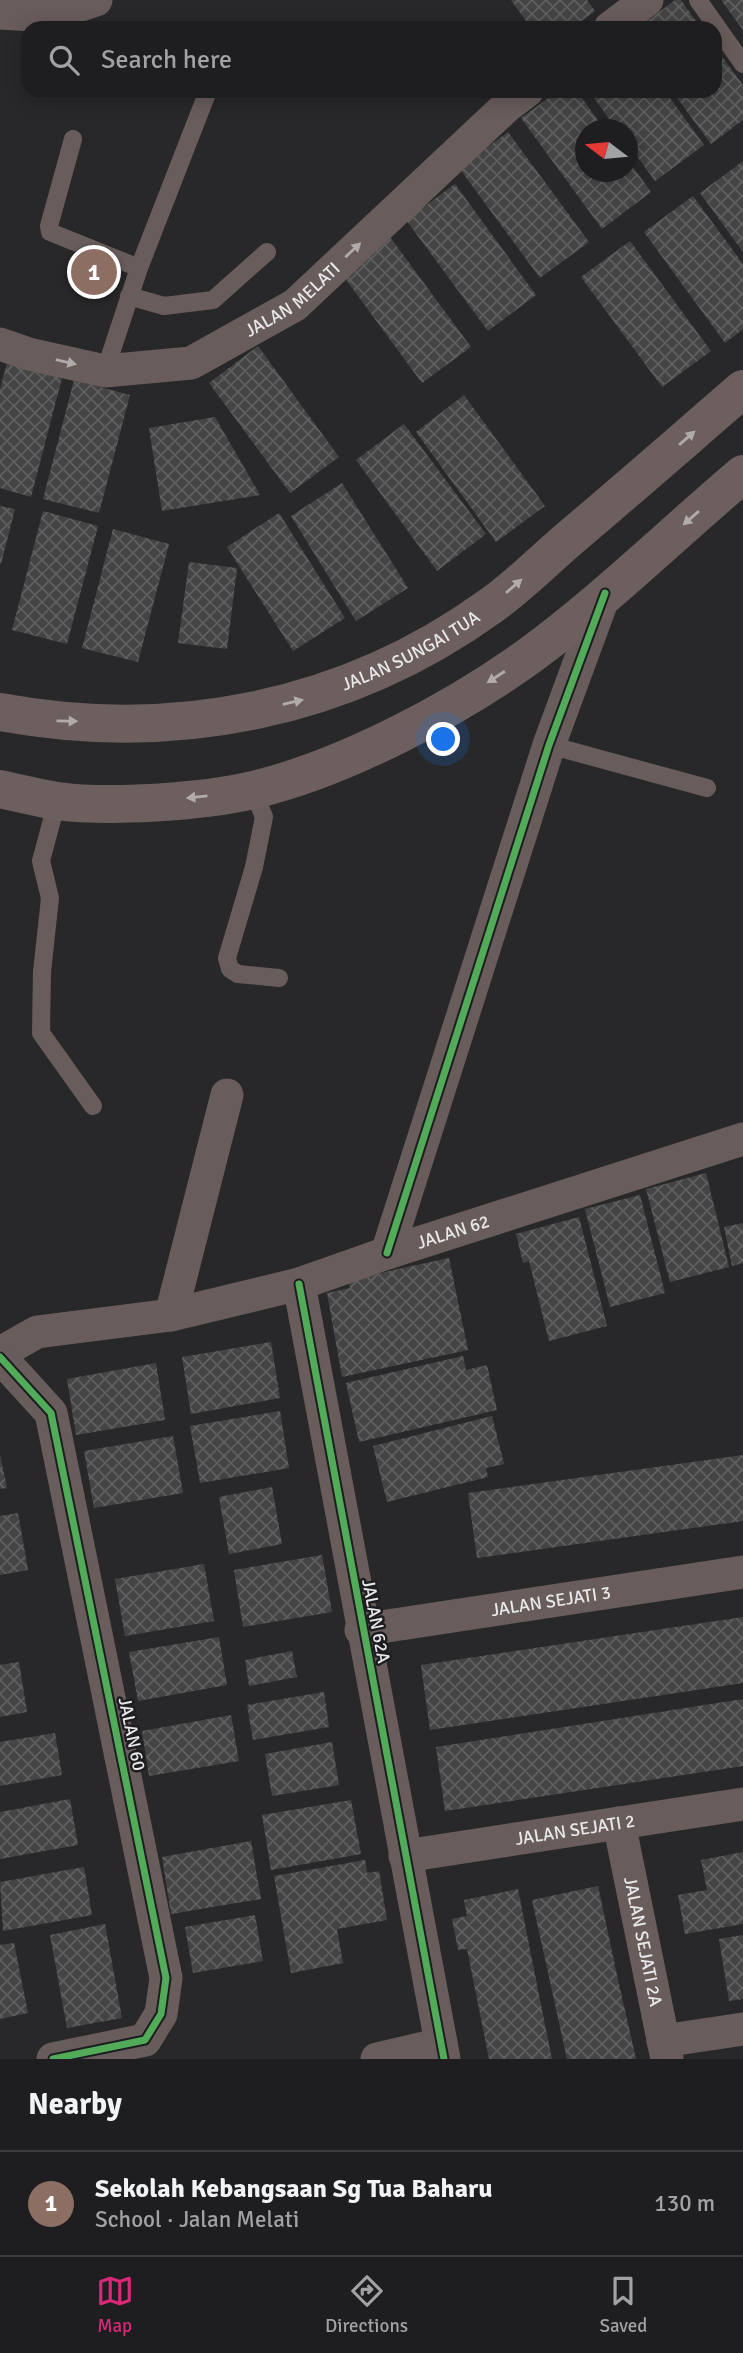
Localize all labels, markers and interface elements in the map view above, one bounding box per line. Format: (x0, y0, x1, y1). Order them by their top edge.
search box (21, 21, 722, 98)
icon: search (45, 41, 83, 79)
text: Search here (101, 44, 232, 76)
north arrow (575, 119, 638, 182)
one-way arrow (344, 242, 362, 258)
pin: 1 (71, 246, 117, 298)
street label: JALAN MELATI (241, 258, 345, 342)
one-way arrow (55, 357, 77, 368)
one-way arrow (678, 431, 695, 446)
one-way arrow (683, 510, 700, 525)
one-way arrow (506, 579, 523, 594)
street label: JALAN SUNGAI TUA (338, 606, 484, 696)
one-way arrow (487, 670, 505, 684)
one-way arrow (282, 697, 304, 708)
one-way arrow (57, 716, 79, 727)
your location (426, 722, 460, 756)
one-way arrow (186, 792, 208, 803)
street label: JALAN 62 (414, 1210, 492, 1254)
street label: JALAN 62A (357, 1577, 395, 1665)
street label: JALAN SEJATI 3 (489, 1581, 612, 1621)
street label: JALAN 60 (113, 1695, 151, 1773)
street label: JALAN SEJATI 2 (514, 1810, 636, 1850)
street label: JALAN SEJATI 2A (619, 1875, 667, 2008)
text: Nearby (28, 2086, 122, 2123)
text: Sekolah Kebangsaan Sg Tua Baharu (95, 2173, 493, 2205)
text: 1 (45, 2189, 57, 2218)
text: 130 m (654, 2189, 715, 2218)
text: School · Jalan Melati (95, 2205, 299, 2234)
tab: Map (96, 2272, 134, 2338)
tab: Directions (325, 2272, 408, 2338)
tab: Saved (599, 2272, 647, 2338)

